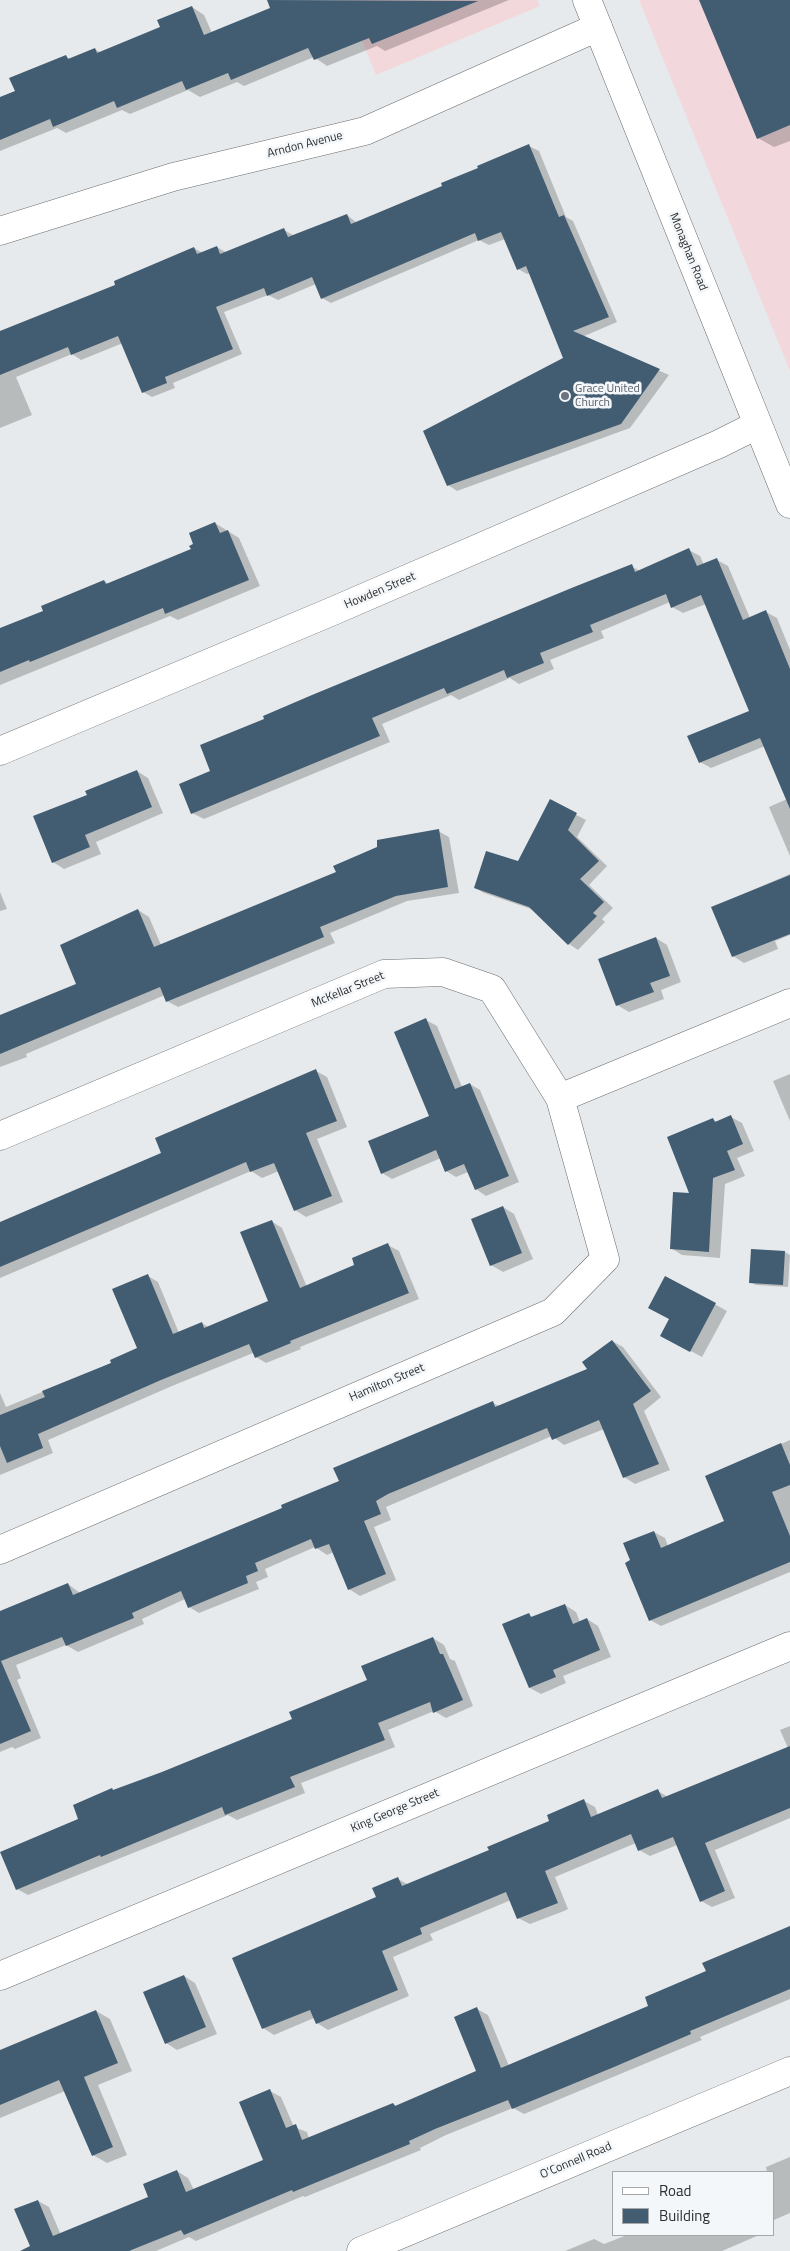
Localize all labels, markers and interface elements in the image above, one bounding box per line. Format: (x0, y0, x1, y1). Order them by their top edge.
street label: Arndon Avenue (266, 129, 344, 161)
street label: Monaghan Road (666, 211, 710, 293)
place label: Grace United Church (575, 382, 640, 410)
marker: Grace United Church (559, 390, 571, 402)
street label: Howden Street (342, 570, 418, 612)
street label: McKellar Street (309, 969, 387, 1011)
street label: Hamilton Street (347, 1361, 427, 1405)
street label: King George Street (349, 1786, 441, 1836)
street label: O'Connell Road (538, 2139, 614, 2183)
legend (612, 2171, 775, 2236)
text: Road (659, 2179, 691, 2202)
text: Building (659, 2204, 710, 2227)

